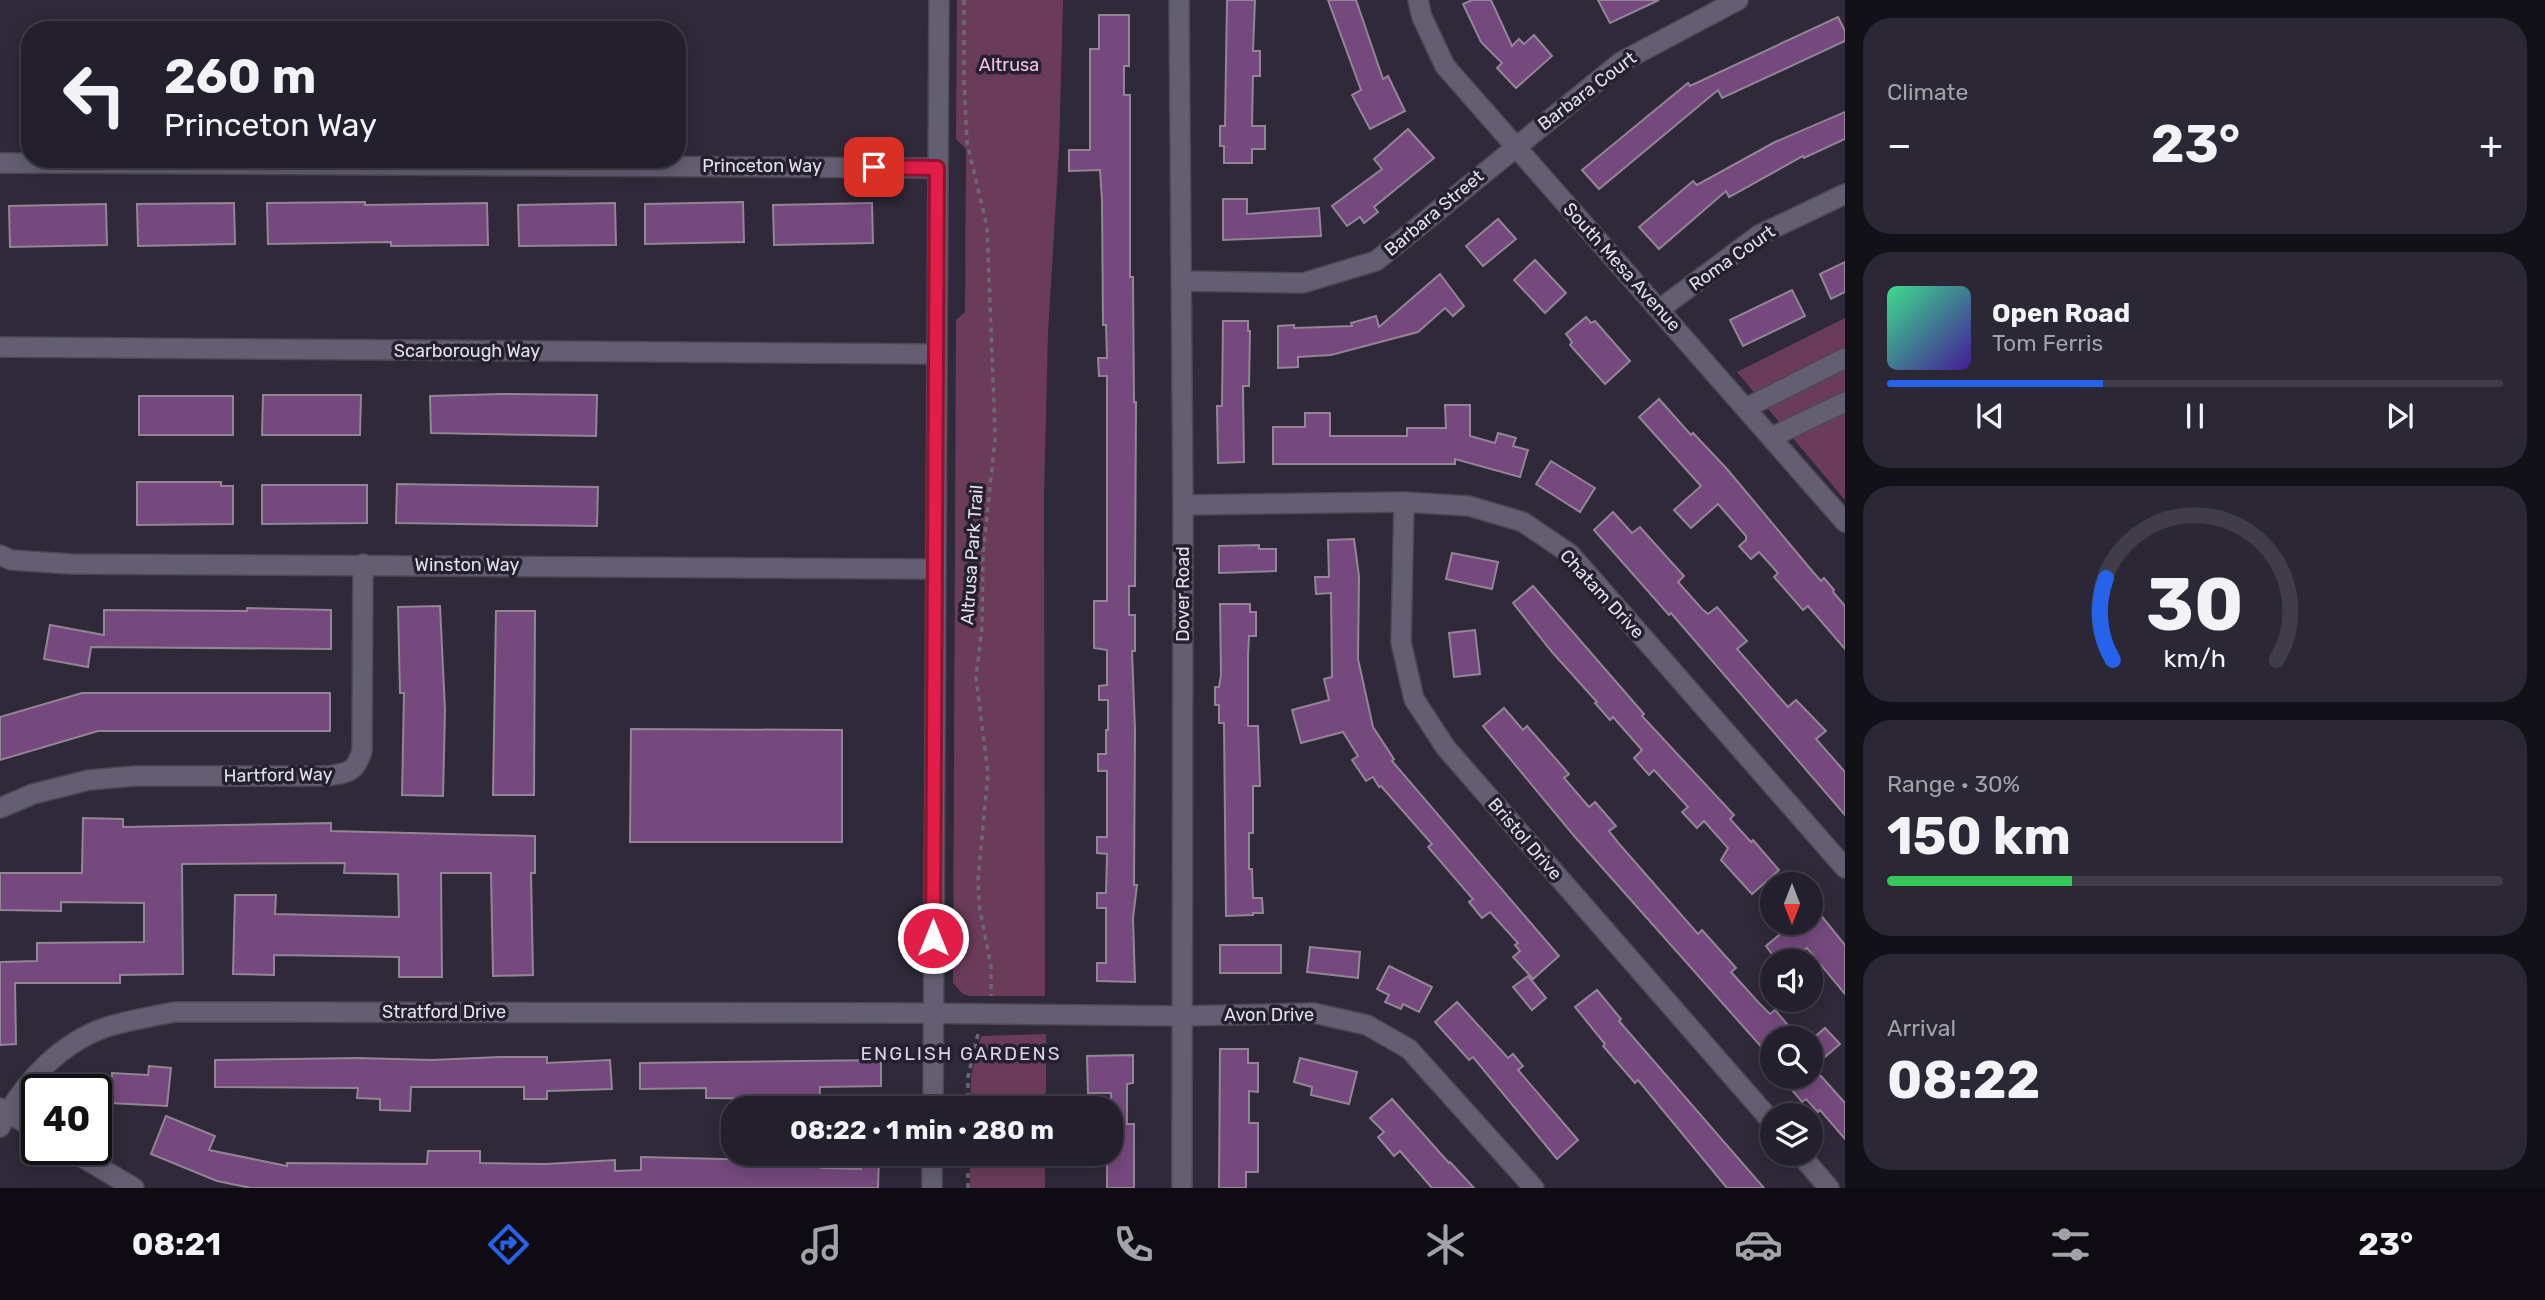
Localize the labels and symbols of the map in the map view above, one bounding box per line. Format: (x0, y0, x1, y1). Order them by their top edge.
street label: Barbara Court (1533, 47, 1641, 135)
park label: Altrusa (979, 54, 1039, 76)
pin (844, 137, 904, 197)
street label: Princeton Way (702, 155, 822, 177)
street label: Barbara Street (1380, 165, 1488, 261)
street label: South Mesa Avenue (1559, 198, 1685, 336)
street label: Roma Court (1685, 220, 1779, 296)
street label: Scarborough Way (394, 340, 540, 362)
street label: Altrusa Park Trail (956, 484, 988, 626)
street label: Chatam Drive (1555, 545, 1649, 643)
street label: Dover Road (1172, 546, 1194, 642)
street label: Winston Way (415, 554, 520, 576)
street label: Hartford Way (223, 763, 333, 787)
street label: Bristol Drive (1483, 793, 1567, 885)
north arrow (1760, 872, 1824, 934)
position arrow (896, 901, 970, 975)
street label: Stratford Drive (382, 1001, 506, 1023)
street label: Avon Drive (1224, 1004, 1314, 1026)
district label: ENGLISH GARDENS (860, 1042, 1062, 1065)
speed limit sign: 40 (21, 1074, 112, 1165)

